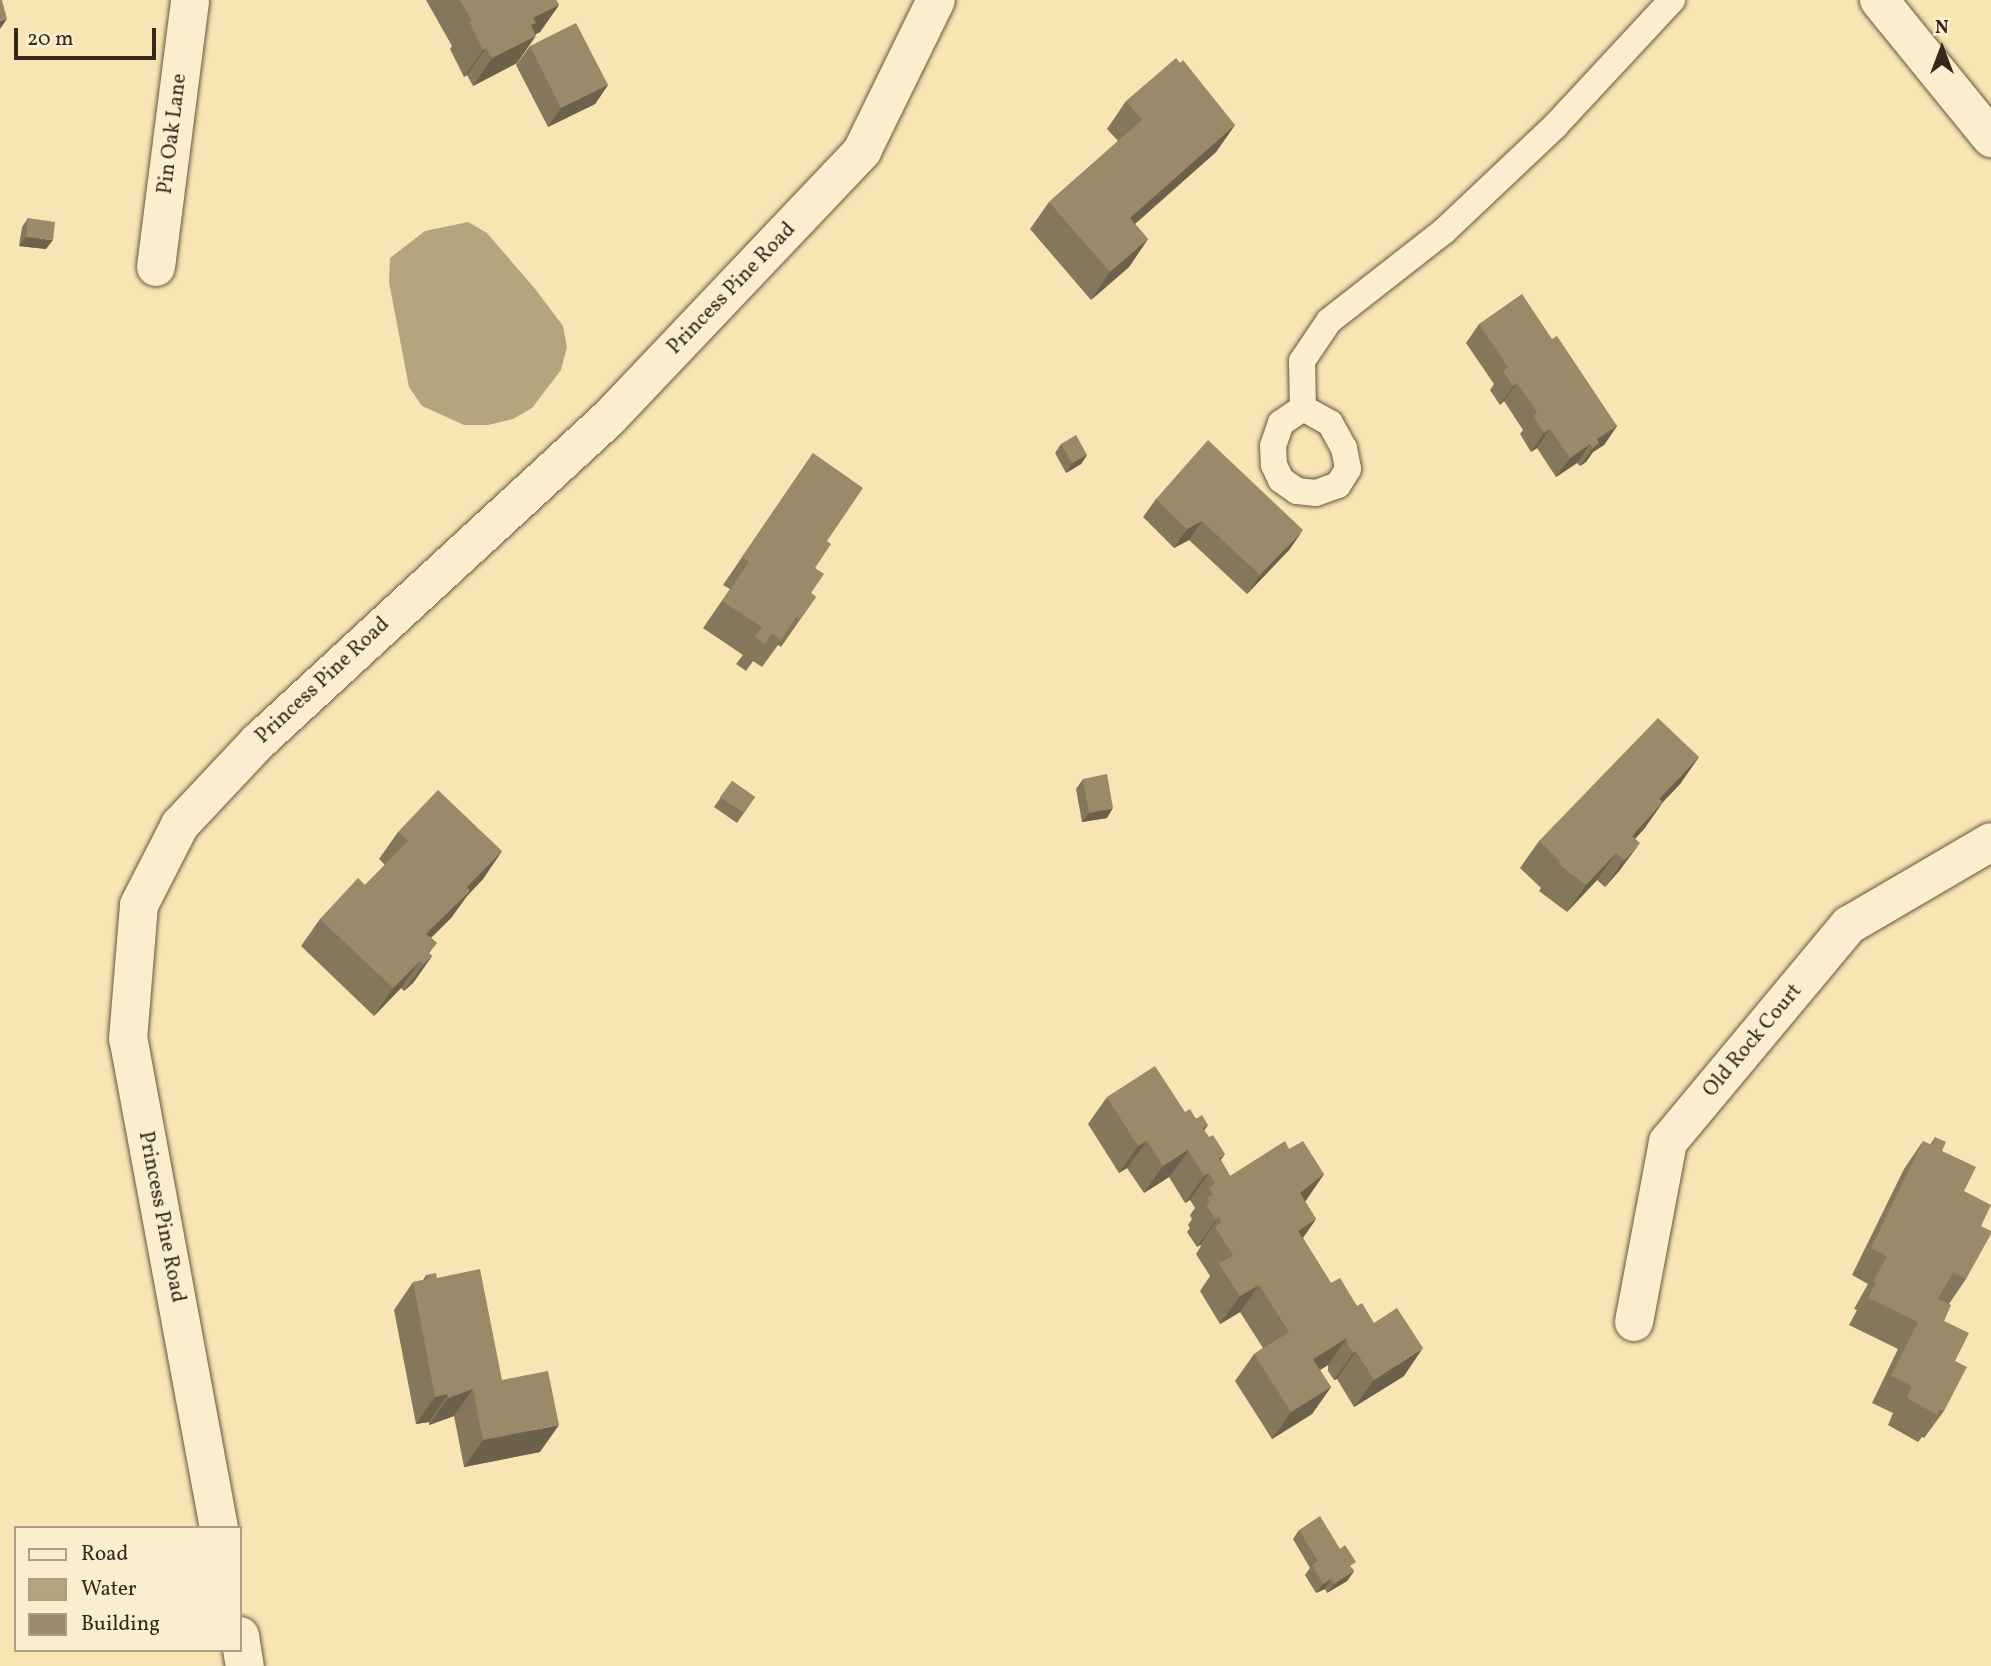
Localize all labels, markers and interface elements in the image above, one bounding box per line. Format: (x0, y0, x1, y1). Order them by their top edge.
scale bar (18, 14, 159, 58)
north arrow (1907, 14, 1977, 84)
text: N (1935, 15, 1949, 41)
text: 20 m (27, 25, 73, 54)
street label: Pin Oak Lane (153, 72, 193, 196)
street label: Princess Pine Road (662, 218, 802, 360)
street label: Princess Pine Road (251, 612, 395, 750)
street label: Old Rock Court (1698, 979, 1808, 1103)
street label: Princess Pine Road (132, 1129, 190, 1305)
legend (14, 1526, 242, 1652)
text: Road (81, 1540, 128, 1569)
text: Water (81, 1575, 137, 1604)
text: Building (81, 1610, 160, 1639)

